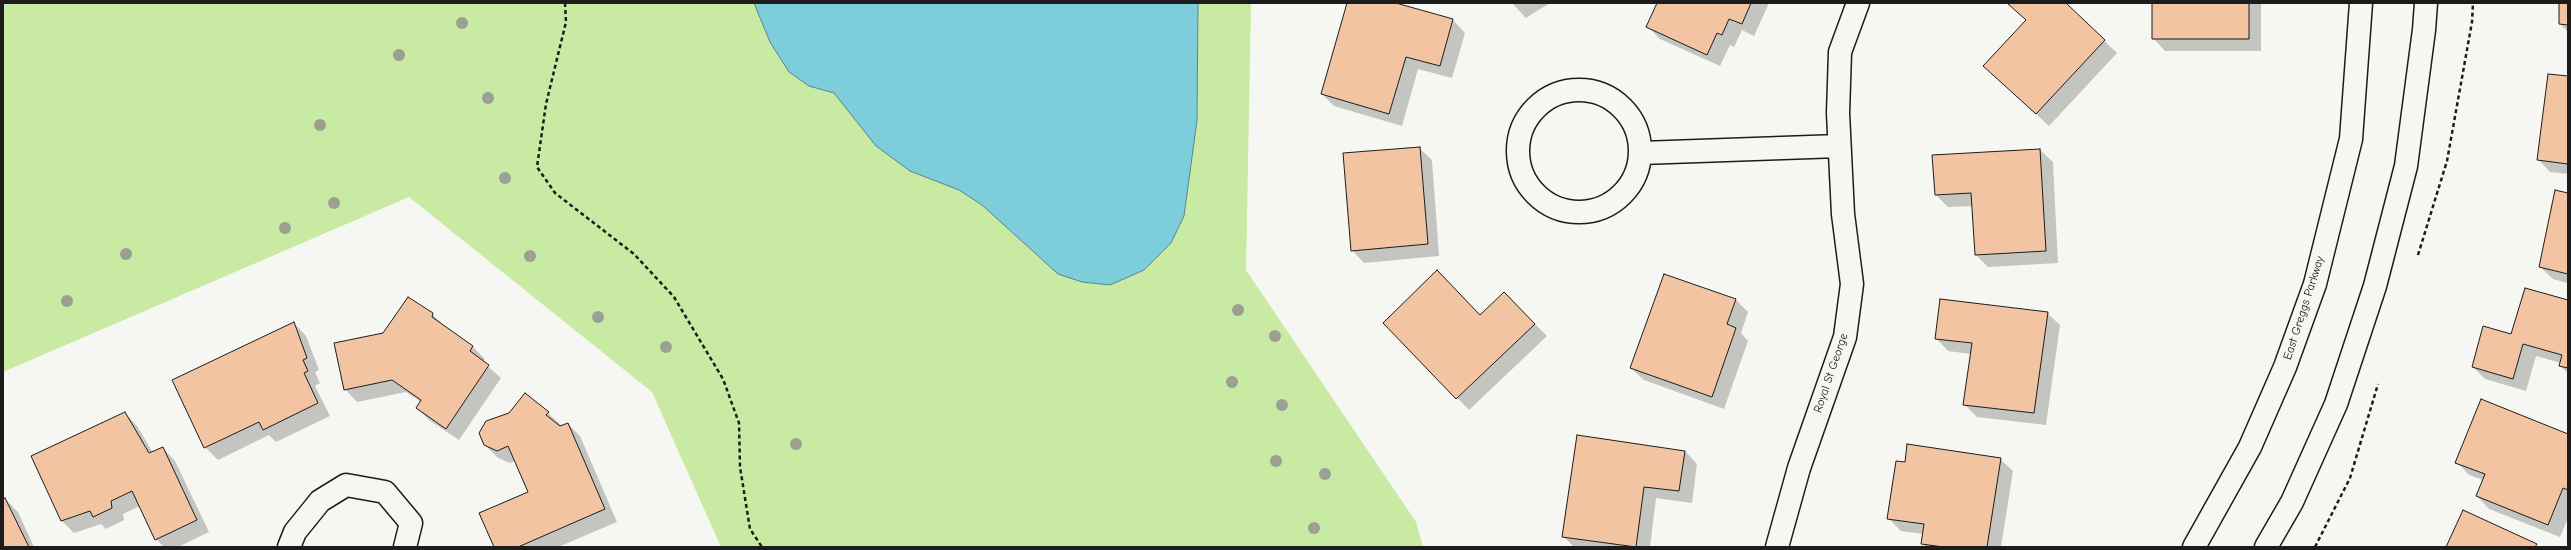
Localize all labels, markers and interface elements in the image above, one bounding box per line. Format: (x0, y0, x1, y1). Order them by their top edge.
street label: East Greggs Parkway (2280, 254, 2328, 362)
street label: Royal St George (1811, 331, 1851, 415)

